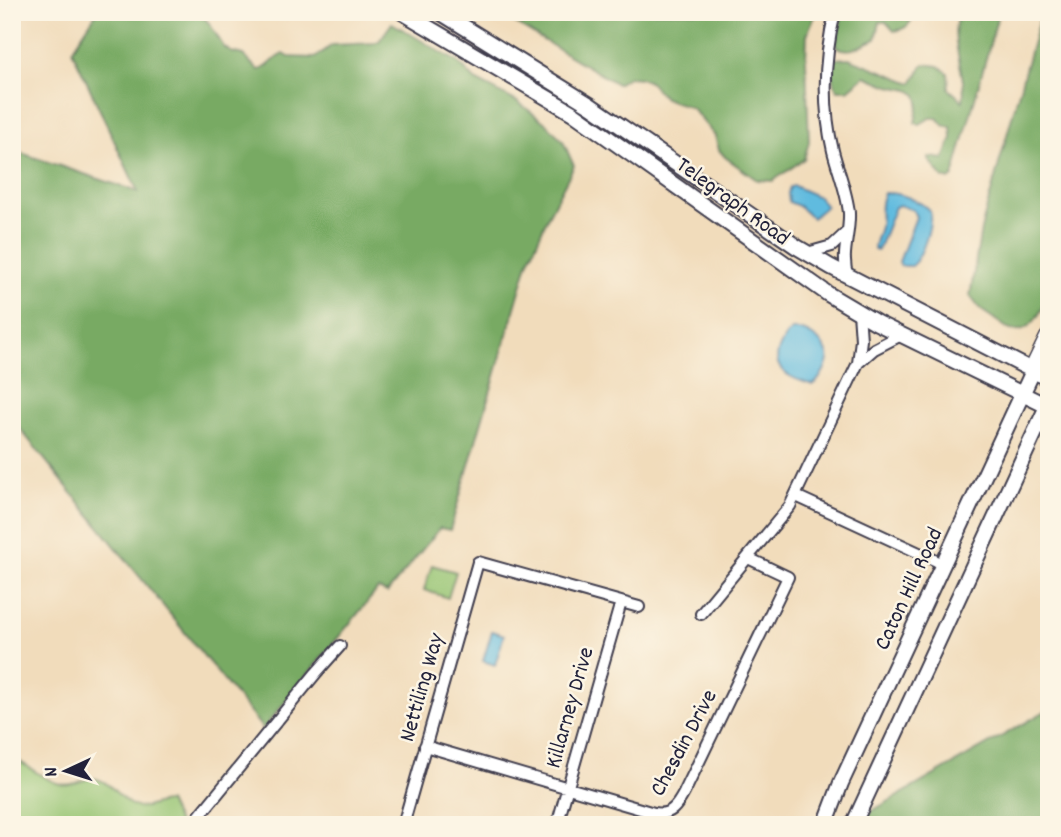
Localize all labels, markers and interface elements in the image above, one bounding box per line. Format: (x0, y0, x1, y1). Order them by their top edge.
street label: Telegraph Road (668, 150, 796, 255)
street label: Caton Hill Road (867, 523, 953, 656)
street label: Nettiling Way (392, 629, 455, 746)
street label: Killarney Drive (538, 643, 604, 772)
street label: Chesdin Drive (643, 684, 727, 803)
north arrow (32, 736, 102, 806)
text: N (39, 766, 66, 778)

